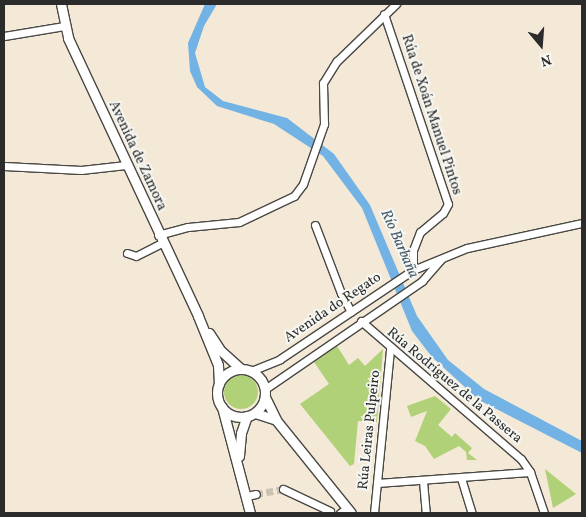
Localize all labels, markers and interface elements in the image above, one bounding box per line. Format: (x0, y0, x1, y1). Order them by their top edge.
north arrow (516, 20, 566, 70)
street label: Rúa de Xoán Manuel Pintos (397, 33, 465, 197)
text: N (538, 49, 554, 70)
street label: Avenida de Zamora (104, 99, 170, 213)
water label: Río Barbaña (376, 207, 422, 281)
street label: Avenida do Regato (281, 269, 385, 347)
street label: Rúa Rodríguez de la Passera (383, 325, 525, 447)
street label: Rúa Leiras Pulpeiro (355, 369, 385, 491)

